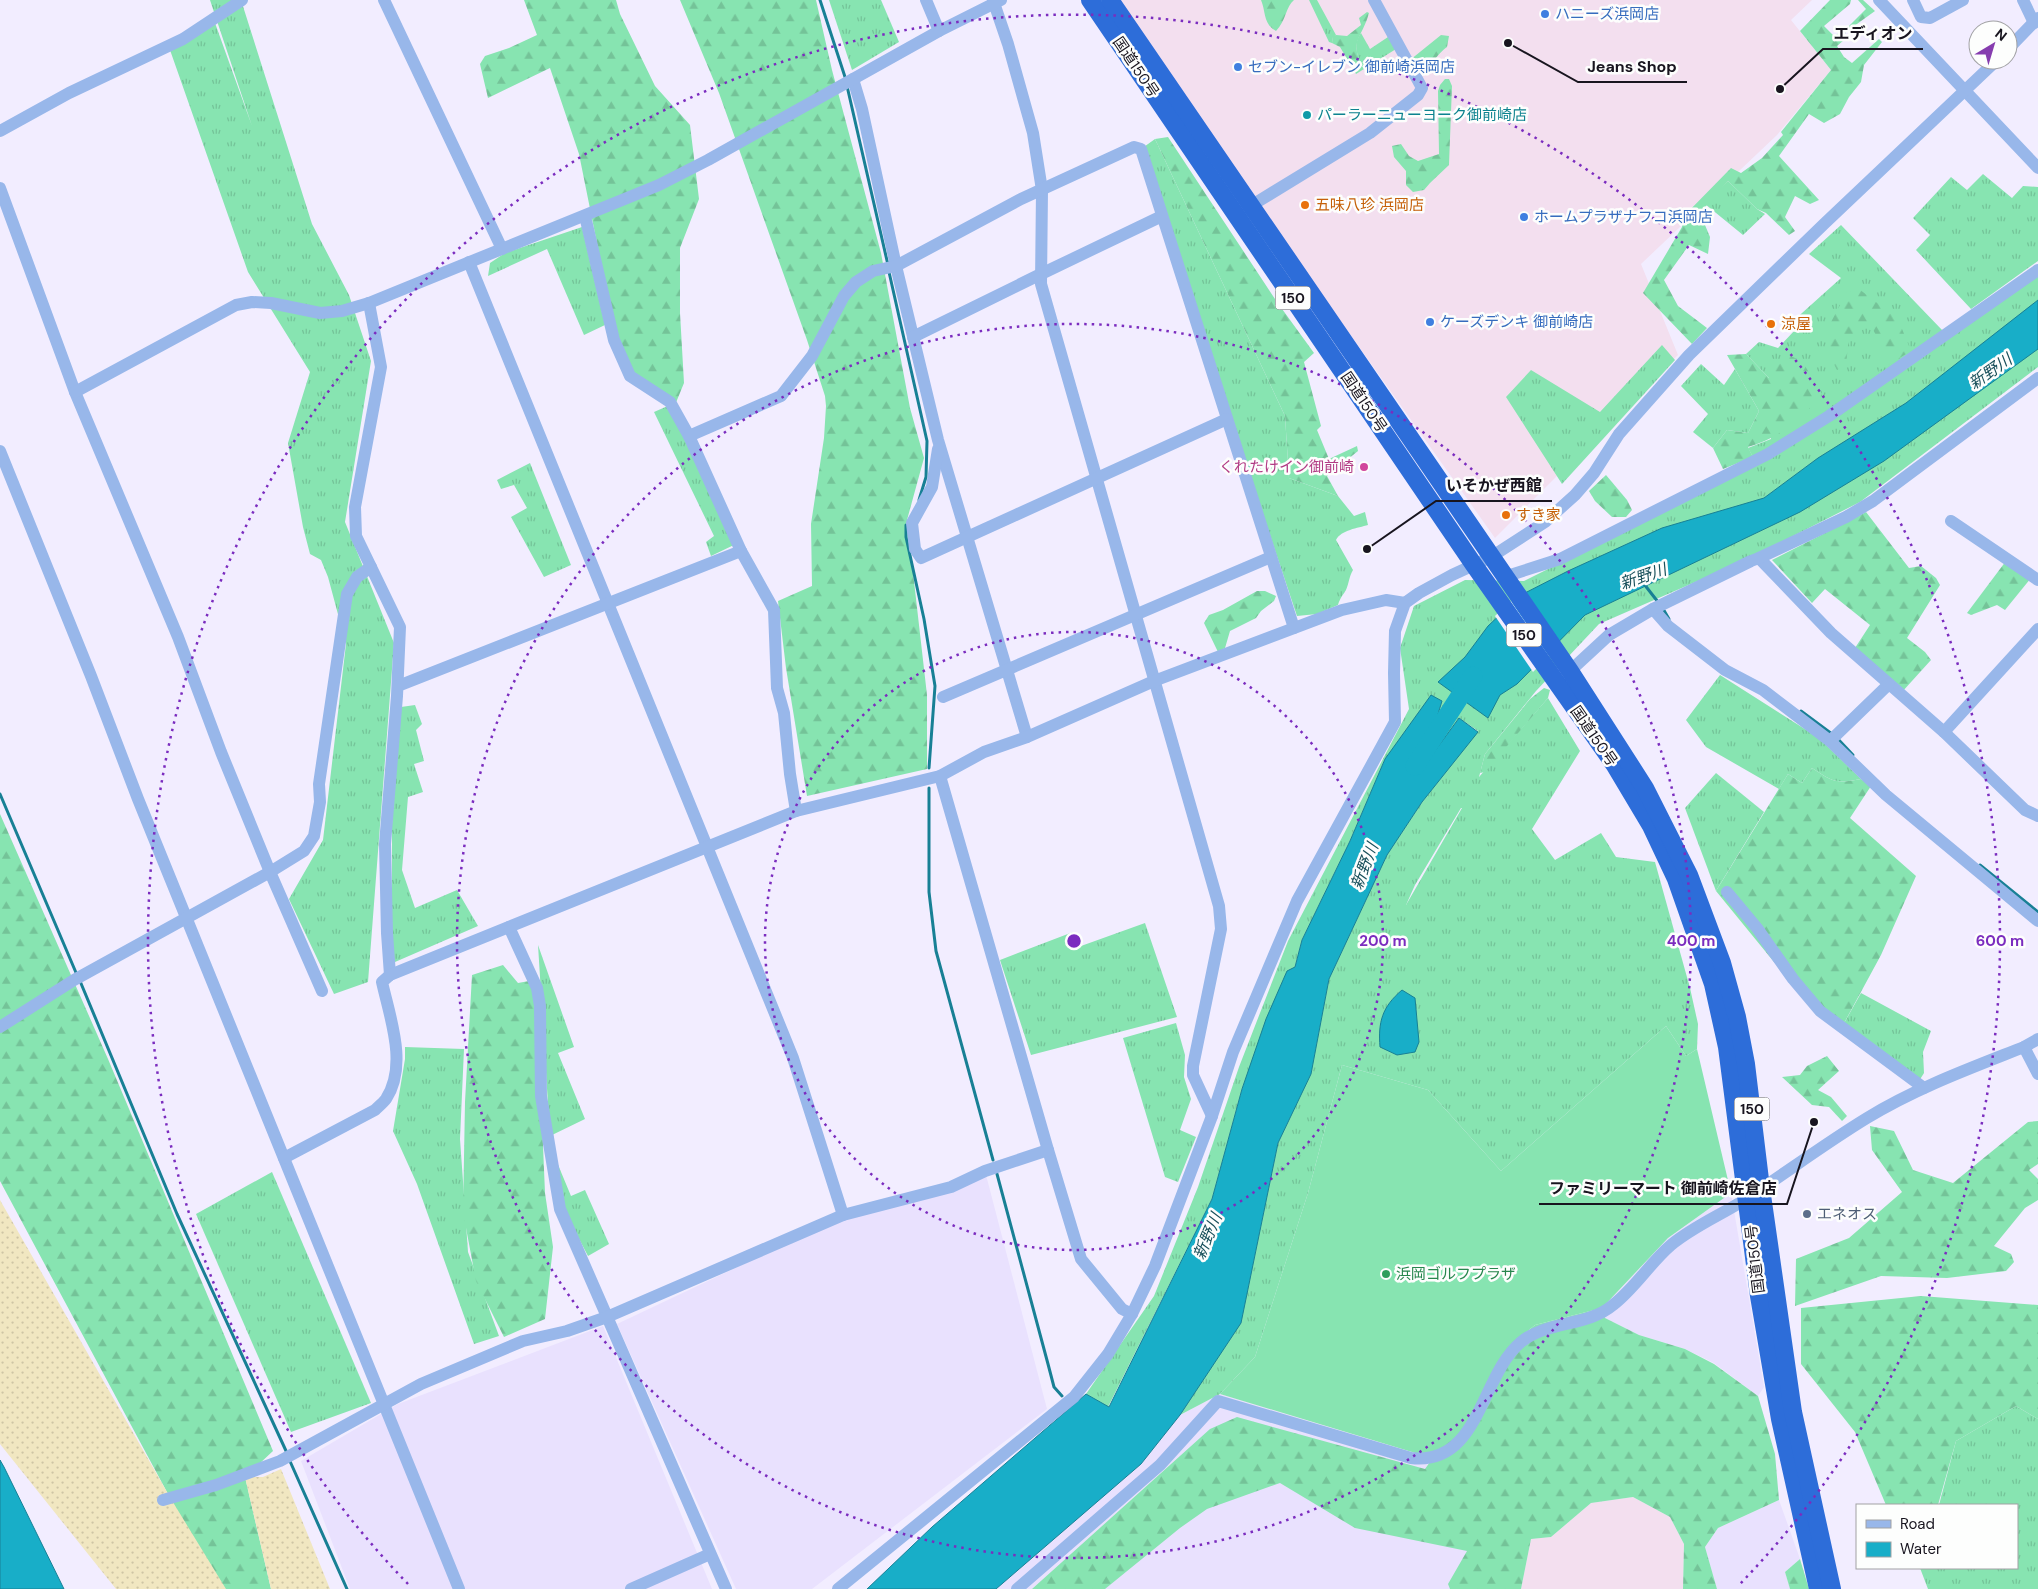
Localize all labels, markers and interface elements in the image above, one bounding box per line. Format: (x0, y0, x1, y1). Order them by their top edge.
place label: ハニーズ浜岡店 (1555, 4, 1659, 24)
marker: ハニーズ浜岡店 (1539, 8, 1551, 20)
callout: エディオン (1823, 18, 1923, 49)
north arrow (1968, 20, 2018, 70)
text: エディオン (1834, 23, 1912, 44)
text: N (1991, 25, 2011, 45)
street label: 国道150号 (1108, 33, 1164, 101)
callout: Jeans Shop (1578, 51, 1687, 82)
text: Jeans Shop (1587, 56, 1677, 77)
place label: セブン-イレブン 御前崎浜岡店 (1248, 57, 1455, 77)
marker: セブン-イレブン 御前崎浜岡店 (1232, 61, 1244, 73)
place label: パーラーニューヨーク御前崎店 (1317, 105, 1527, 125)
marker: パーラーニューヨーク御前崎店 (1301, 109, 1313, 121)
place label: 五味八珍 浜岡店 (1315, 195, 1424, 215)
marker: 五味八珍 浜岡店 (1299, 199, 1311, 211)
place label: ホームプラザナフコ浜岡店 (1534, 207, 1713, 227)
marker: ホームプラザナフコ浜岡店 (1518, 211, 1530, 223)
road number: 150 (1276, 286, 1310, 310)
place label: ケーズデンキ 御前崎店 (1440, 312, 1593, 332)
place label: 涼屋 (1781, 314, 1811, 334)
marker: ケーズデンキ 御前崎店 (1424, 316, 1436, 328)
marker: 涼屋 (1765, 318, 1777, 330)
water label: 新野川 (1965, 348, 2018, 394)
street label: 国道150号 (1336, 368, 1392, 436)
place label: くれたけイン御前崎 (1219, 457, 1354, 477)
marker: くれたけイン御前崎 (1358, 461, 1370, 473)
callout: いそかぜ西館 (1436, 470, 1552, 501)
text: いそかぜ西館 (1446, 475, 1542, 496)
place label: すき家 (1516, 505, 1561, 525)
marker: すき家 (1500, 509, 1512, 521)
water label: 新野川 (1617, 558, 1671, 594)
road number: 150 (1506, 624, 1542, 646)
street label: 国道150号 (1566, 702, 1622, 770)
water label: 新野川 (1346, 838, 1384, 892)
text: 200 m (1359, 931, 1407, 951)
text: 400 m (1667, 931, 1715, 951)
text: 600 m (1976, 931, 2024, 951)
centre of rings (1065, 932, 1083, 950)
road number: 150 (1734, 1098, 1770, 1120)
callout: ファミリーマート 御前崎佐倉店 (1539, 1173, 1787, 1204)
text: ファミリーマート 御前崎佐倉店 (1549, 1178, 1777, 1199)
place label: エネオス (1817, 1204, 1877, 1224)
water label: 新野川 (1188, 1208, 1227, 1262)
marker: エネオス (1801, 1208, 1813, 1220)
street label: 国道150号 (1741, 1223, 1769, 1295)
place label: 浜岡ゴルフプラザ (1396, 1264, 1516, 1284)
marker: 浜岡ゴルフプラザ (1380, 1268, 1392, 1280)
legend (1856, 1504, 2018, 1569)
text: Road (1900, 1514, 1935, 1534)
text: Water (1900, 1539, 1942, 1559)

